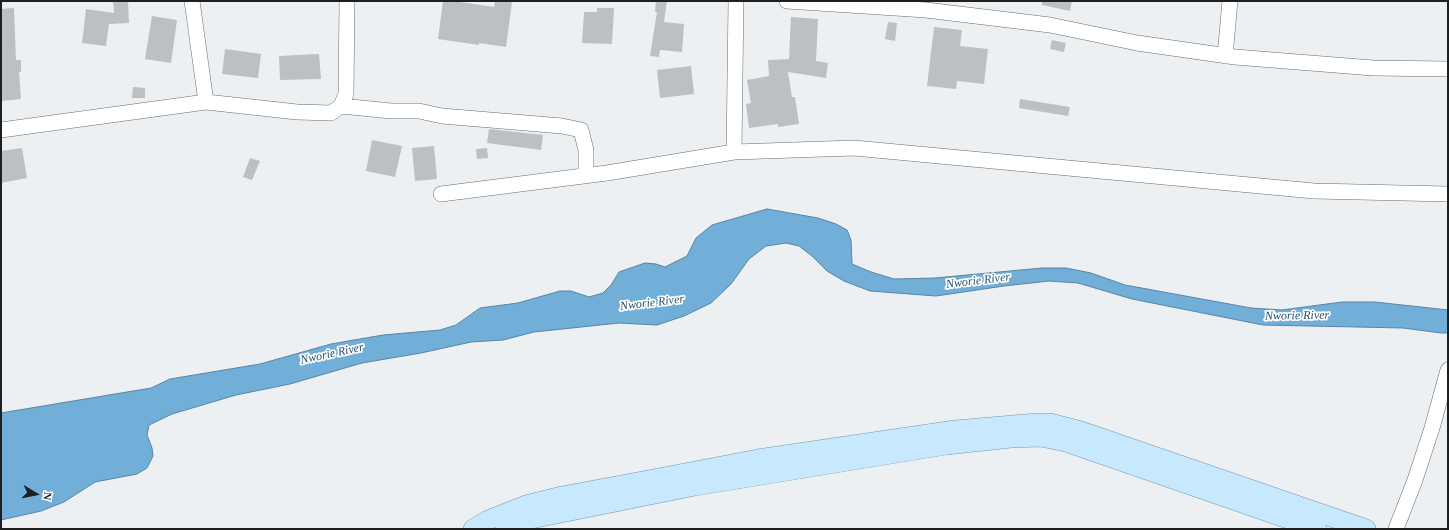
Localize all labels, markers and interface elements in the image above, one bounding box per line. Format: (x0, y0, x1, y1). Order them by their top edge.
water label: Nworie River (945, 270, 1011, 292)
water label: Nworie River (619, 292, 685, 314)
water label: Nworie River (1265, 308, 1329, 324)
water label: Nworie River (299, 340, 365, 368)
north arrow (16, 474, 56, 514)
text: N (41, 491, 54, 501)

